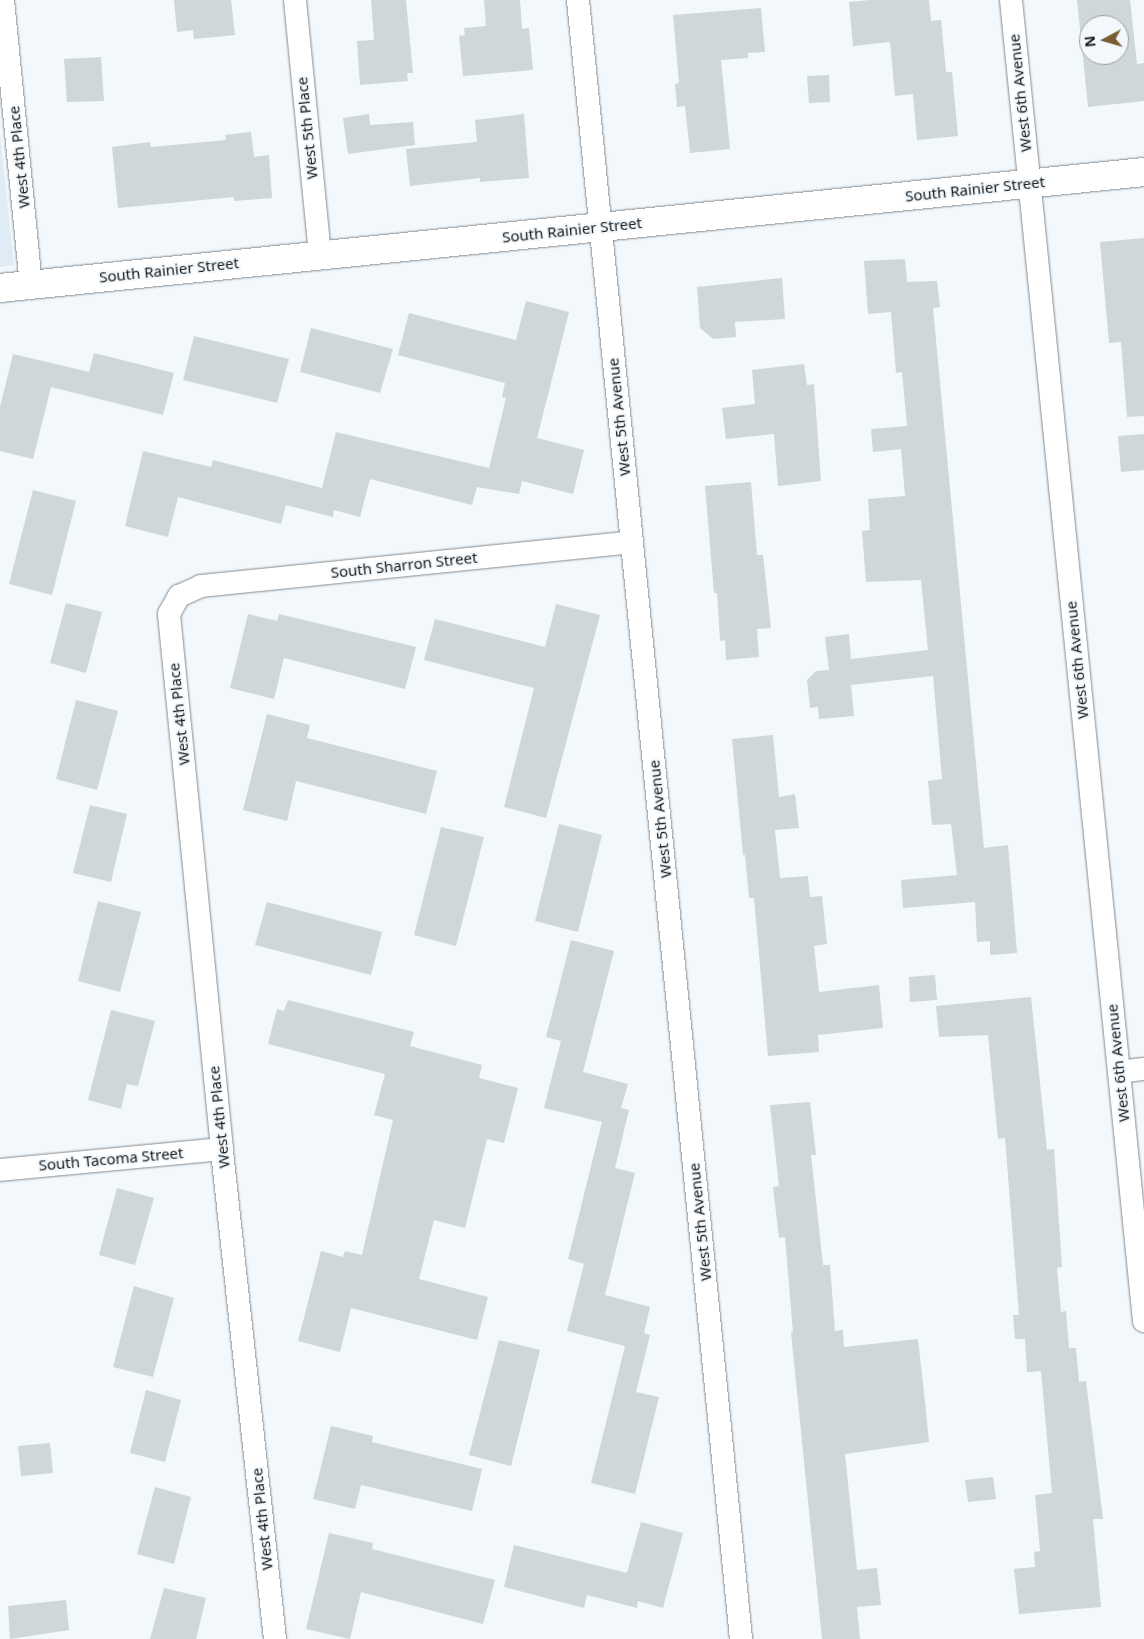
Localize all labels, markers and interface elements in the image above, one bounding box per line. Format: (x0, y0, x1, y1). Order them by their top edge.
north arrow (1079, 15, 1129, 65)
street label: West 6th Avenue (1005, 33, 1035, 153)
text: N (1080, 35, 1100, 48)
street label: West 5th Place (293, 76, 321, 180)
street label: West 4th Place (5, 105, 33, 209)
street label: South Rainier Street (904, 173, 1046, 205)
street label: South Rainier Street (501, 214, 643, 246)
street label: South Rainier Street (98, 254, 240, 286)
street label: West 5th Avenue (604, 357, 634, 477)
street label: South Sharron Street (330, 548, 478, 582)
street label: West 6th Avenue (1062, 600, 1092, 720)
street label: West 4th Place (165, 662, 193, 766)
street label: West 5th Avenue (645, 759, 675, 879)
street label: West 6th Avenue (1103, 1003, 1133, 1123)
street label: West 4th Place (205, 1065, 233, 1169)
street label: South Tacoma Street (38, 1144, 184, 1174)
street label: West 5th Avenue (685, 1162, 715, 1282)
street label: West 4th Place (248, 1467, 276, 1571)

